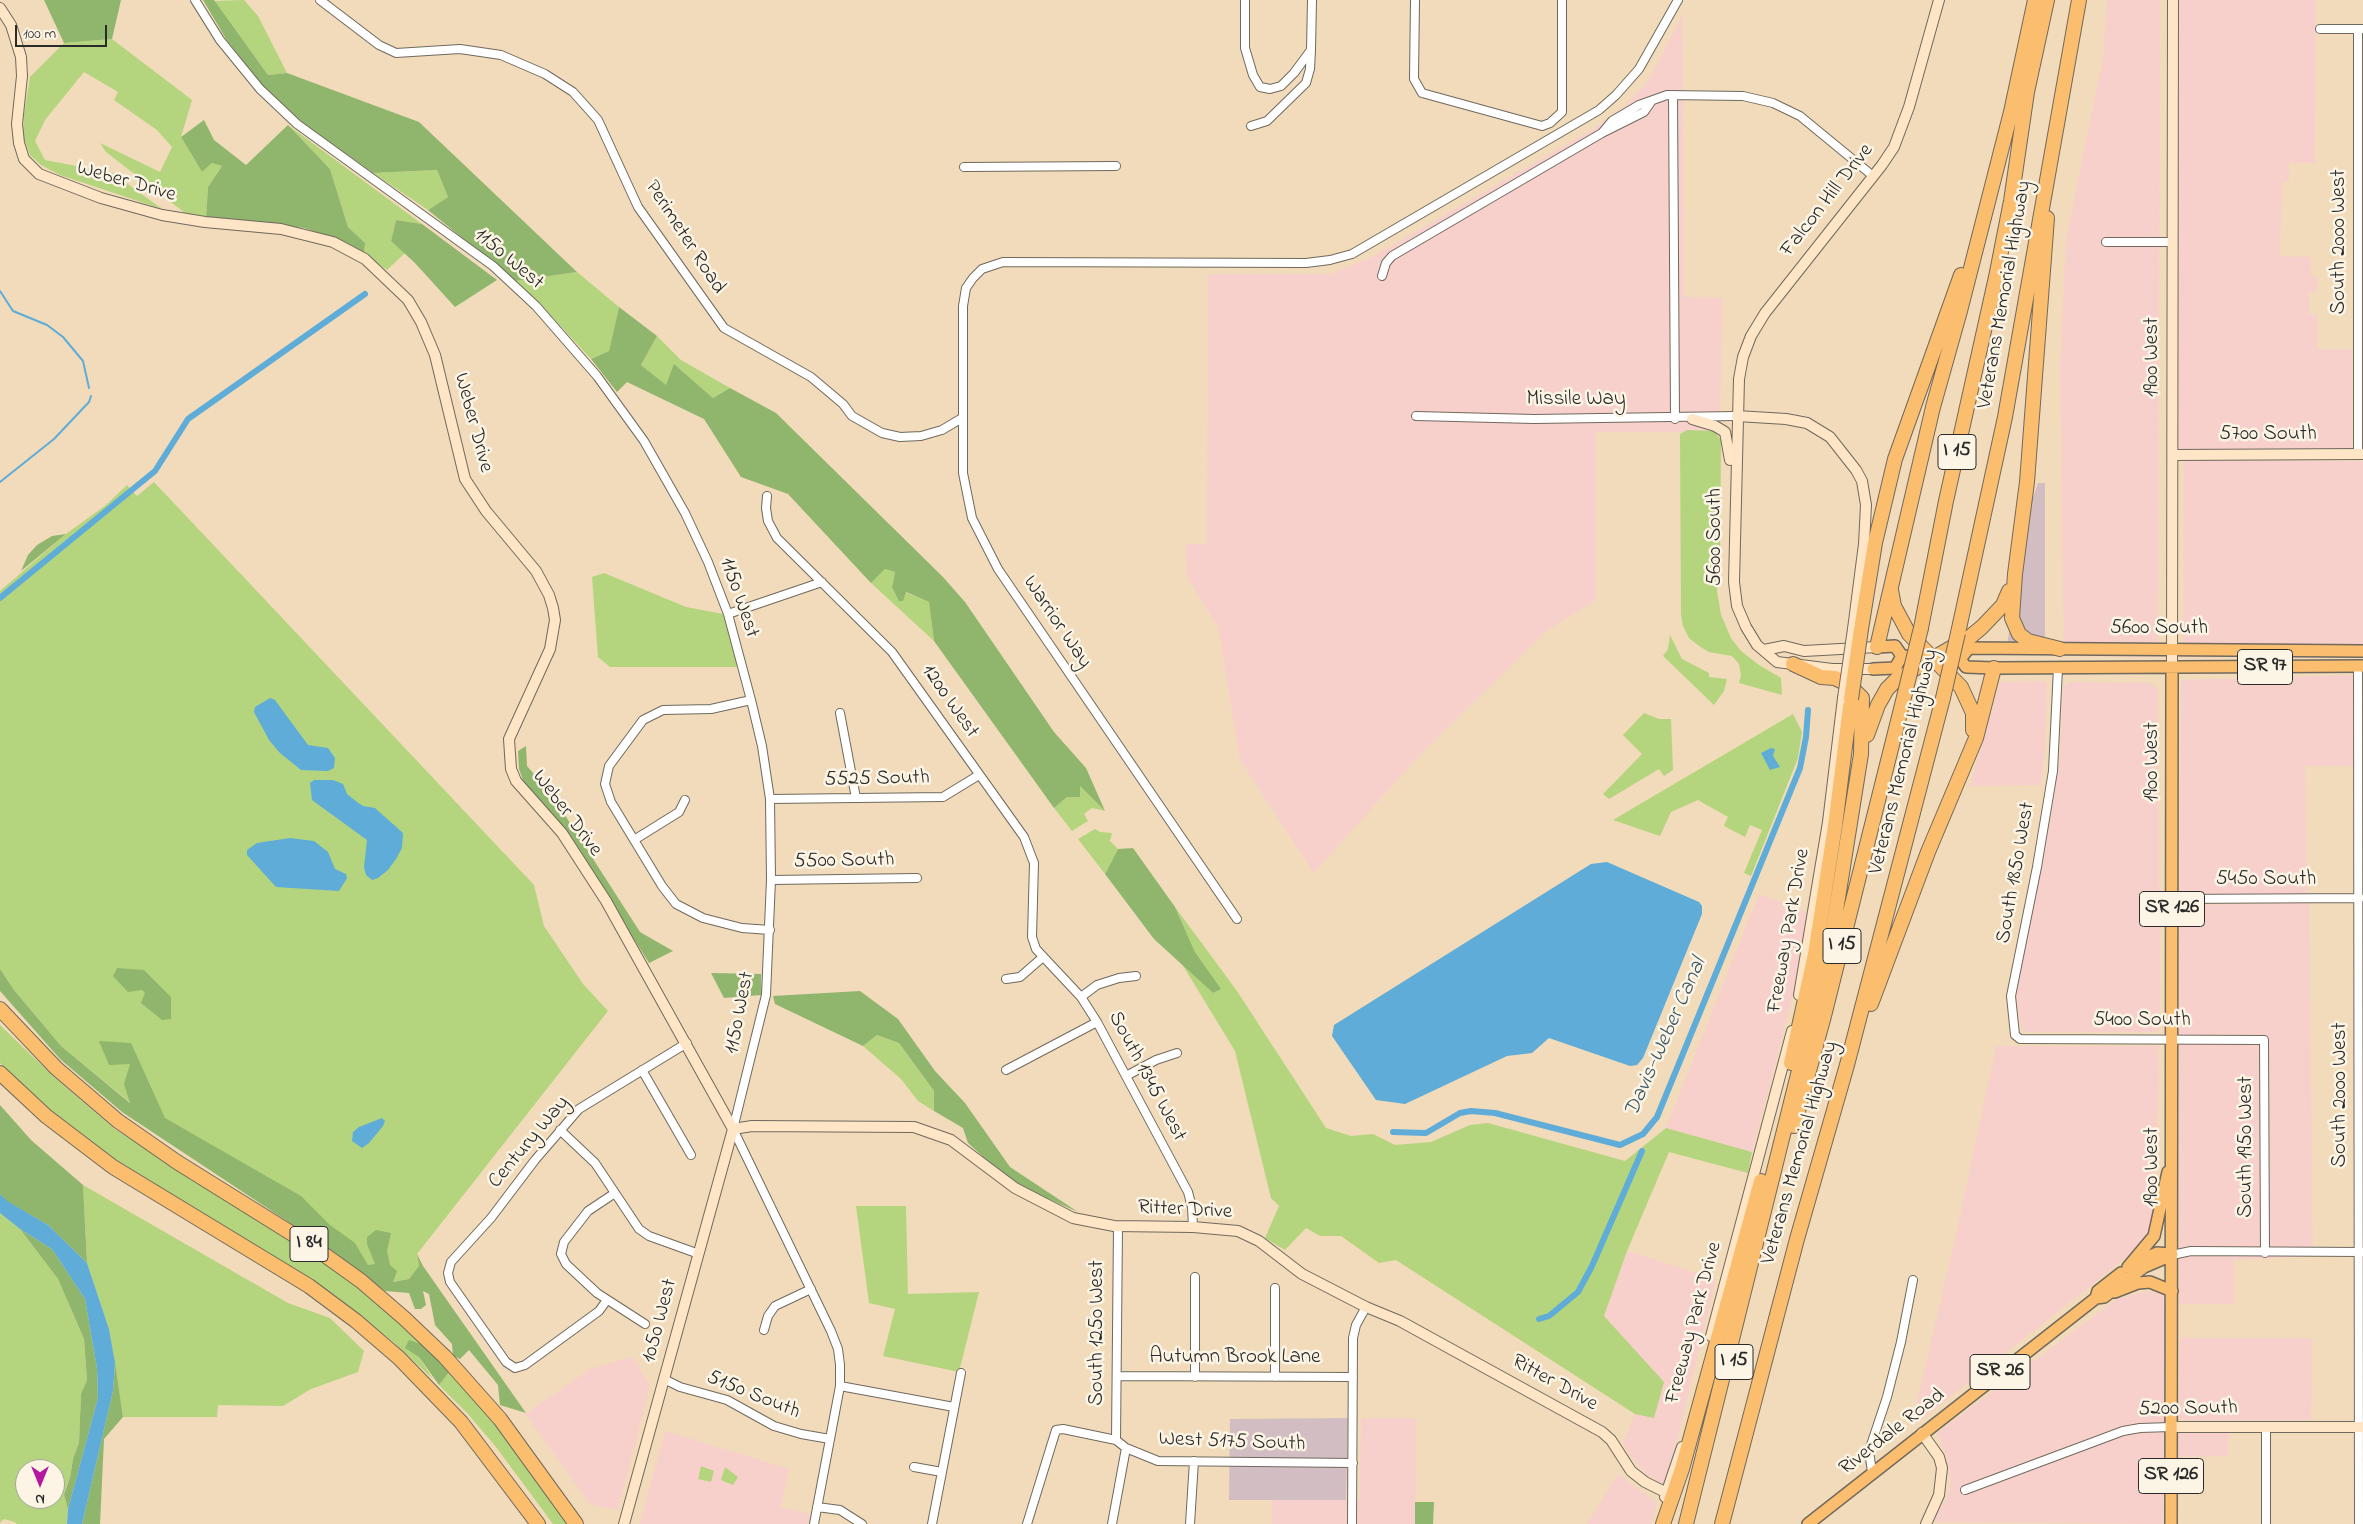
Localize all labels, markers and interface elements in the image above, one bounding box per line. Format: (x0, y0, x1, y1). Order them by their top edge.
scale bar (18, 15, 110, 47)
text: 100 m (23, 23, 56, 45)
street label: Falcon Hill Drive (1776, 139, 1880, 263)
street label: Weber Drive (74, 157, 178, 209)
street label: South 2000 West (2328, 170, 2354, 314)
street label: Perimeter Road (638, 177, 730, 299)
street label: Veterans Memorial Highway (1974, 179, 2038, 411)
street label: 1150 West (468, 224, 548, 296)
street label: 1900 West (2141, 317, 2167, 397)
street label: Weber Drive (447, 371, 497, 475)
street label: Missile Way (1526, 388, 1626, 414)
street label: 5700 South (2219, 423, 2317, 449)
road number: I 15 (1938, 434, 1976, 470)
street label: 5600 South (1704, 488, 1730, 586)
street label: 1150 West (713, 555, 763, 641)
street label: Warrior Way (1016, 572, 1096, 674)
street label: 5600 South (2110, 617, 2208, 643)
street label: Veterans Memorial Highway (1865, 647, 1945, 877)
road number: SR 97 (2238, 650, 2292, 684)
street label: 1200 West (915, 660, 983, 744)
street label: 1900 West (2141, 722, 2167, 802)
street label: Weber Drive (525, 766, 607, 862)
street label: 5525 South (824, 766, 930, 794)
street label: South 1850 West (1992, 800, 2042, 946)
street label: Freeway Park Drive (1763, 847, 1817, 1015)
street label: 5500 South (793, 849, 895, 875)
street label: 5450 South (2216, 868, 2316, 894)
road number: SR 126 (2140, 892, 2204, 926)
road number: I 15 (1823, 928, 1861, 964)
water label: Davis-Weber Canal (1620, 955, 1714, 1121)
street label: 1150 West (721, 970, 761, 1056)
street label: South 1345 West (1101, 1008, 1191, 1146)
street label: 5400 South (2093, 1009, 2191, 1035)
street label: South 2000 West (2329, 1023, 2355, 1167)
street label: Veterans Memorial Highway (1757, 1038, 1845, 1268)
street label: South 1950 West (2235, 1076, 2261, 1218)
street label: Century Way (484, 1092, 576, 1194)
street label: 1900 West (2141, 1127, 2167, 1207)
street label: Ritter Drive (1137, 1196, 1233, 1226)
road number: I 84 (290, 1226, 328, 1262)
street label: Freeway Park Drive (1661, 1239, 1729, 1407)
street label: South 1250 West (1086, 1260, 1112, 1406)
street label: 1050 West (638, 1276, 684, 1366)
road number: I 15 (1715, 1344, 1753, 1380)
street label: Autumn Brook Lane (1150, 1346, 1320, 1372)
street label: Ritter Drive (1507, 1350, 1601, 1418)
road number: SR 26 (1970, 1354, 2030, 1390)
street label: 5150 South (703, 1366, 803, 1426)
street label: Riverdale Road (1835, 1384, 1951, 1482)
street label: 5200 South (2138, 1397, 2238, 1423)
street label: West 5175 South (1158, 1428, 1306, 1458)
road number: SR 126 (2138, 1458, 2204, 1494)
north arrow (15, 1459, 65, 1509)
text: N (35, 1488, 45, 1509)

